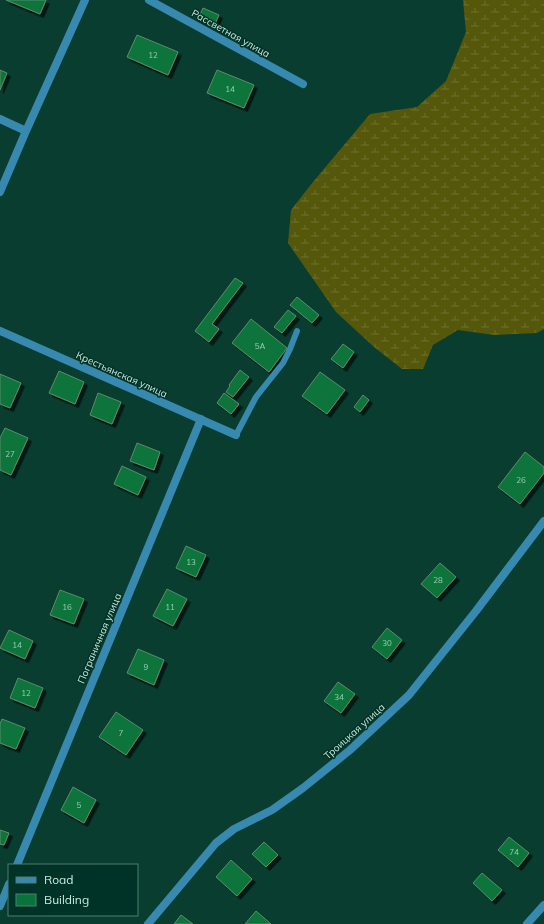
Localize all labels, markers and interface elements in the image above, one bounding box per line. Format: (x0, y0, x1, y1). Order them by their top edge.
street label: Рассветная улица (189, 7, 272, 60)
house number: 12 (148, 50, 158, 60)
house number: 14 (225, 84, 235, 94)
house number: 5А (255, 341, 265, 351)
street label: Крестьянская улица (74, 348, 169, 400)
house number: 27 (5, 449, 15, 459)
house number: 26 (516, 475, 526, 485)
house number: 13 (186, 557, 196, 567)
house number: 28 (433, 575, 443, 585)
street label: Пограничная улица (75, 591, 124, 685)
house number: 16 (62, 602, 72, 612)
house number: 11 (165, 602, 175, 612)
house number: 30 (382, 638, 392, 648)
house number: 14 (12, 640, 22, 650)
house number: 9 (144, 662, 149, 672)
house number: 12 (21, 688, 31, 698)
house number: 34 (334, 692, 344, 702)
street label: Троицкая улица (321, 700, 388, 762)
house number: 7 (119, 728, 124, 738)
house number: 5 (77, 800, 82, 810)
house number: 74 (509, 847, 519, 857)
legend (8, 864, 138, 916)
text: Road (44, 872, 73, 887)
text: Building (44, 892, 89, 907)

